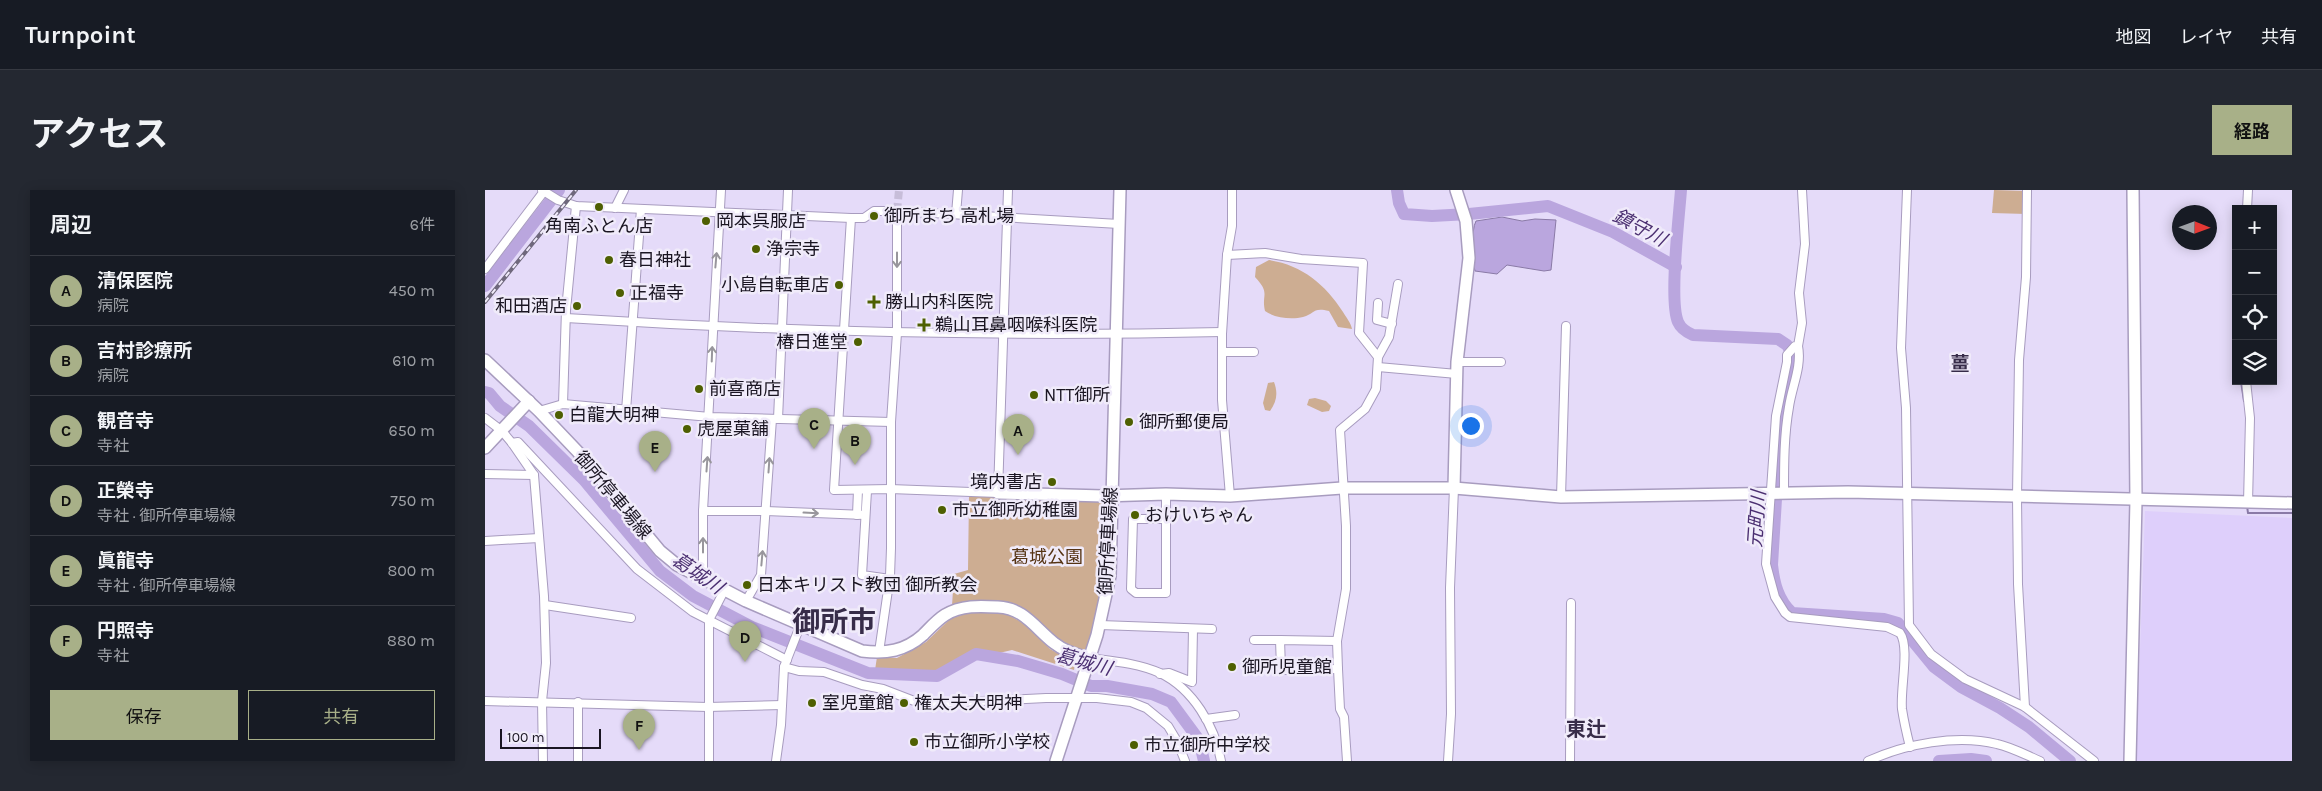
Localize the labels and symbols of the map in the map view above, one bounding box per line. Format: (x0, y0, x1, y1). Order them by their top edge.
marker: 角南ふとん店 (593, 201, 605, 213)
place label: 御所まち 高札場 (884, 205, 1014, 227)
water label: 鎮守川 (1609, 205, 1672, 252)
north arrow (2172, 205, 2217, 250)
place label: 岡本呉服店 (716, 210, 806, 232)
marker: 御所まち 高札場 (868, 210, 880, 222)
place label: 角南ふとん店 (545, 215, 653, 237)
marker: 岡本呉服店 (700, 215, 712, 227)
place label: 浄宗寺 (766, 238, 820, 260)
marker: 浄宗寺 (750, 243, 762, 255)
place label: 春日神社 (619, 249, 691, 271)
one-way arrow (892, 252, 902, 268)
one-way arrow (711, 253, 720, 269)
marker: 春日神社 (603, 254, 615, 266)
place label: 小島自転車店 (721, 274, 829, 296)
marker: 小島自転車店 (833, 279, 845, 291)
place label: 正福寺 (630, 282, 684, 304)
marker: 正福寺 (614, 287, 626, 299)
place label: 勝山内科医院 (885, 291, 993, 313)
place label: 和田酒店 (495, 295, 567, 317)
marker: 勝山内科医院 (867, 295, 881, 309)
marker: 和田酒店 (571, 300, 583, 312)
place label: 鵜山耳鼻咽喉科医院 (935, 314, 1097, 336)
marker: 鵜山耳鼻咽喉科医院 (917, 318, 931, 332)
place label: 椿日進堂 (776, 331, 848, 353)
marker: 椿日進堂 (852, 336, 864, 348)
one-way arrow (707, 346, 717, 362)
district label: 薑 (1950, 353, 1970, 375)
place label: 前喜商店 (709, 378, 781, 400)
marker: 前喜商店 (693, 383, 705, 395)
place label: NTT御所 (1044, 384, 1110, 406)
marker: NTT御所 (1028, 389, 1040, 401)
place label: 白龍大明神 (569, 404, 659, 426)
pin: C (798, 408, 830, 449)
marker: 白龍大明神 (553, 409, 565, 421)
place label: 御所郵便局 (1139, 411, 1229, 433)
your location (1458, 413, 1484, 439)
pin: A (1002, 414, 1034, 455)
marker: 御所郵便局 (1123, 416, 1135, 428)
place label: 虎屋菓舗 (697, 418, 769, 440)
marker: 虎屋菓舗 (681, 423, 693, 435)
pin: B (839, 424, 871, 465)
pin: E (639, 431, 671, 472)
street label: 御所停車場線 (570, 447, 656, 543)
one-way arrow (702, 456, 711, 472)
one-way arrow (765, 457, 774, 473)
place label: 境内書店 (970, 471, 1042, 493)
marker: 境内書店 (1046, 476, 1058, 488)
street label: 御所停車場線 (1094, 486, 1122, 596)
water label: 元町川 (1744, 488, 1770, 548)
place label: 市立御所幼稚園 (952, 499, 1078, 521)
marker: 市立御所幼稚園 (936, 504, 948, 516)
place label: おけいちゃん (1145, 504, 1253, 526)
one-way arrow (803, 508, 819, 517)
marker: おけいちゃん (1129, 509, 1141, 521)
one-way arrow (698, 538, 708, 554)
park label: 葛城公園 (1011, 546, 1083, 568)
water label: 葛城川 (668, 549, 729, 600)
one-way arrow (757, 550, 767, 566)
place label: 日本キリスト教団 御所教会 (757, 574, 977, 596)
marker: 日本キリスト教団 御所教会 (741, 579, 753, 591)
district label: 御所市 (792, 605, 876, 638)
pin: D (729, 621, 761, 662)
water label: 葛城川 (1053, 644, 1116, 680)
place label: 御所児童館 (1242, 656, 1332, 678)
marker: 御所児童館 (1226, 661, 1238, 673)
place label: 室児童館 (822, 692, 894, 714)
place label: 権太夫大明神 (914, 692, 1022, 714)
marker: 室児童館 (806, 697, 818, 709)
marker: 権太夫大明神 (898, 697, 910, 709)
pin: F (623, 709, 655, 750)
district label: 東辻 (1566, 718, 1606, 741)
scale bar (500, 726, 601, 749)
place label: 市立御所小学校 (924, 731, 1050, 753)
place label: 市立御所中学校 (1144, 734, 1270, 756)
marker: 市立御所小学校 (908, 736, 920, 748)
marker: 市立御所中学校 (1128, 739, 1140, 751)

